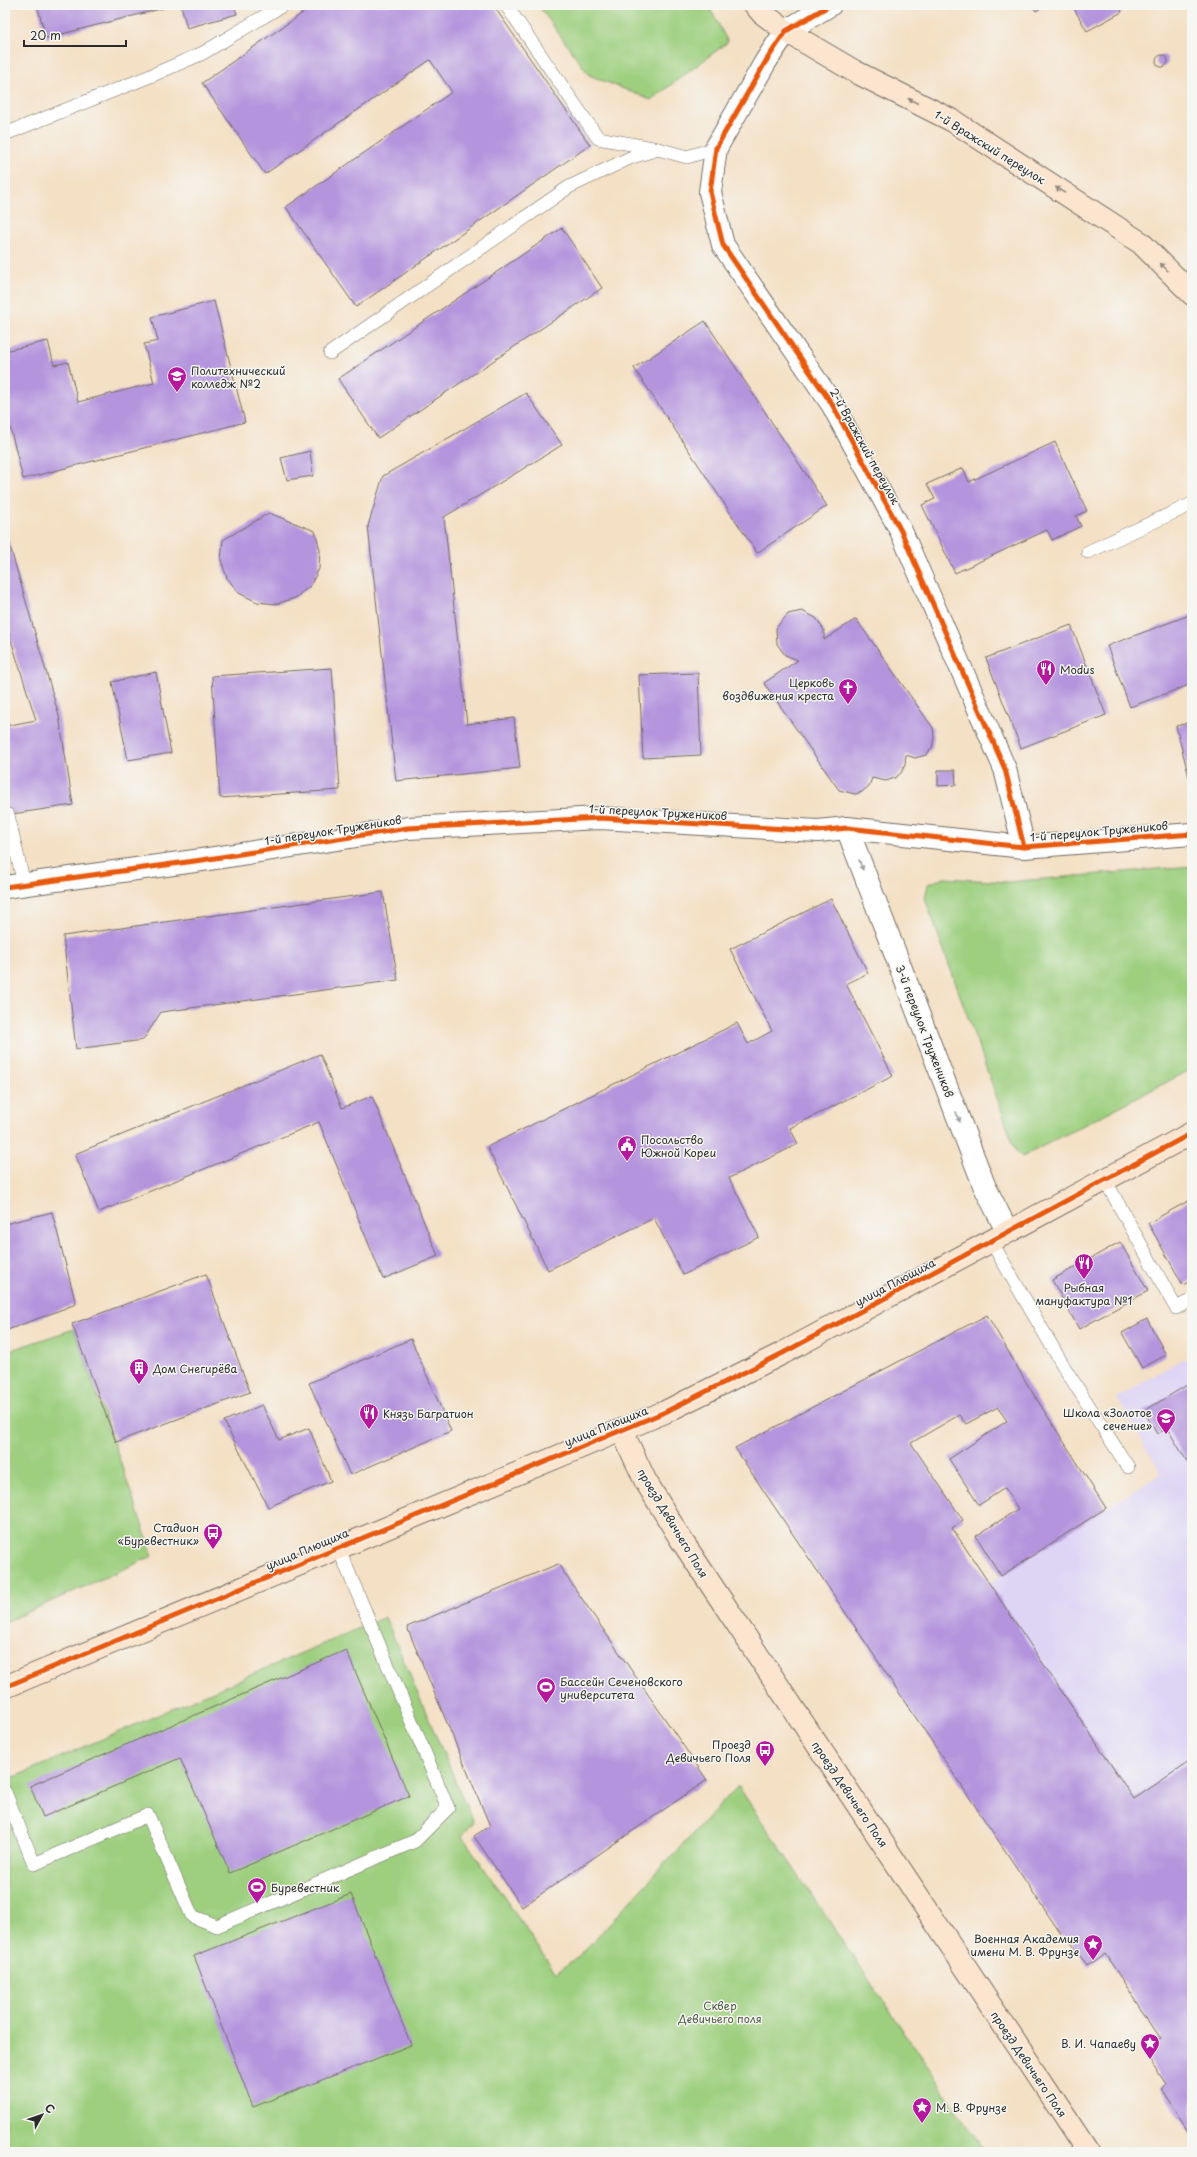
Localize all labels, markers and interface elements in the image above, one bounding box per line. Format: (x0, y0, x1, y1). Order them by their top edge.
scale bar (24, 22, 126, 48)
text: 20 m (30, 26, 61, 44)
one-way arrow (907, 98, 919, 104)
street label: 1-й Вражский переулок (931, 106, 1049, 188)
one-way arrow (1054, 187, 1066, 194)
one-way arrow (1159, 262, 1169, 272)
place label: Политехнический колледж №2 (191, 362, 286, 392)
school or university icon: Политехнический колледж №2 (166, 365, 188, 393)
street label: 2-й Вражский переулок (826, 385, 904, 508)
restaurant icon: Modus (1035, 658, 1057, 686)
place label: Modus (1060, 661, 1094, 678)
place label: Церковь воздвижения креста (722, 674, 834, 704)
church icon: Церковь воздвижения креста (837, 677, 859, 705)
street label: 1-й переулок Тружеников (588, 800, 728, 824)
street label: 1-й переулок Тружеников (263, 811, 403, 849)
street label: 1-й переулок Тружеников (1029, 816, 1169, 846)
one-way arrow (859, 859, 865, 871)
street label: 3-й переулок Тружеников (892, 962, 958, 1100)
one-way arrow (956, 1111, 962, 1123)
place label: Посольство Южной Кореи (641, 1131, 716, 1161)
public building icon: Посольство Южной Кореи (616, 1134, 638, 1162)
restaurant icon: Рыбная мануфактура №1 (1073, 1252, 1095, 1280)
street label: улица Плющиха (852, 1254, 938, 1310)
place label: Рыбная мануфактура №1 (1036, 1279, 1133, 1309)
building icon: Дом Снегирёва (128, 1357, 150, 1385)
place label: Дом Снегирёва (152, 1360, 237, 1377)
street label: улица Плющиха (562, 1401, 650, 1451)
restaurant icon: Князь Багратион (358, 1402, 380, 1430)
place label: Школа «Золотое сечение» (1063, 1404, 1152, 1434)
place label: Князь Багратион (383, 1405, 474, 1422)
school or university icon: Школа «Золотое сечение» (1155, 1407, 1177, 1435)
street label: проезд Девичьего Поля (634, 1465, 713, 1581)
place label: Стадион «Буревестник» (118, 1519, 199, 1549)
bus stop icon: Стадион «Буревестник» (202, 1522, 224, 1550)
street label: улица Плющиха (263, 1524, 351, 1574)
place label: Бассейн Сеченовского университета (560, 1673, 683, 1703)
sports icon: Бассейн Сеченовского университета (535, 1676, 557, 1704)
place label: Проезд Девичьего Поля (665, 1736, 751, 1766)
street label: проезд Девичьего Поля (808, 1737, 892, 1851)
bus stop icon: Проезд Девичьего Поля (754, 1739, 776, 1767)
sports icon: Буревестник (246, 1876, 268, 1904)
place label: Буревестник (271, 1879, 340, 1896)
place label: Военная Академия имени М. В. Фрунзе (971, 1930, 1079, 1960)
place icon: Военная Академия имени М. В. Фрунзе (1082, 1933, 1104, 1961)
park label: Сквер Девичьего поля (677, 1997, 762, 2027)
street label: проезд Девичьего Поля (987, 2007, 1071, 2121)
place icon: В. И. Чапаеву (1139, 2032, 1161, 2060)
place label: В. И. Чапаеву (1061, 2035, 1136, 2052)
north arrow (22, 2095, 62, 2135)
place icon: М. В. Фрунзе (911, 2096, 933, 2124)
place label: М. В. Фрунзе (936, 2099, 1007, 2116)
text: С (41, 2100, 59, 2117)

